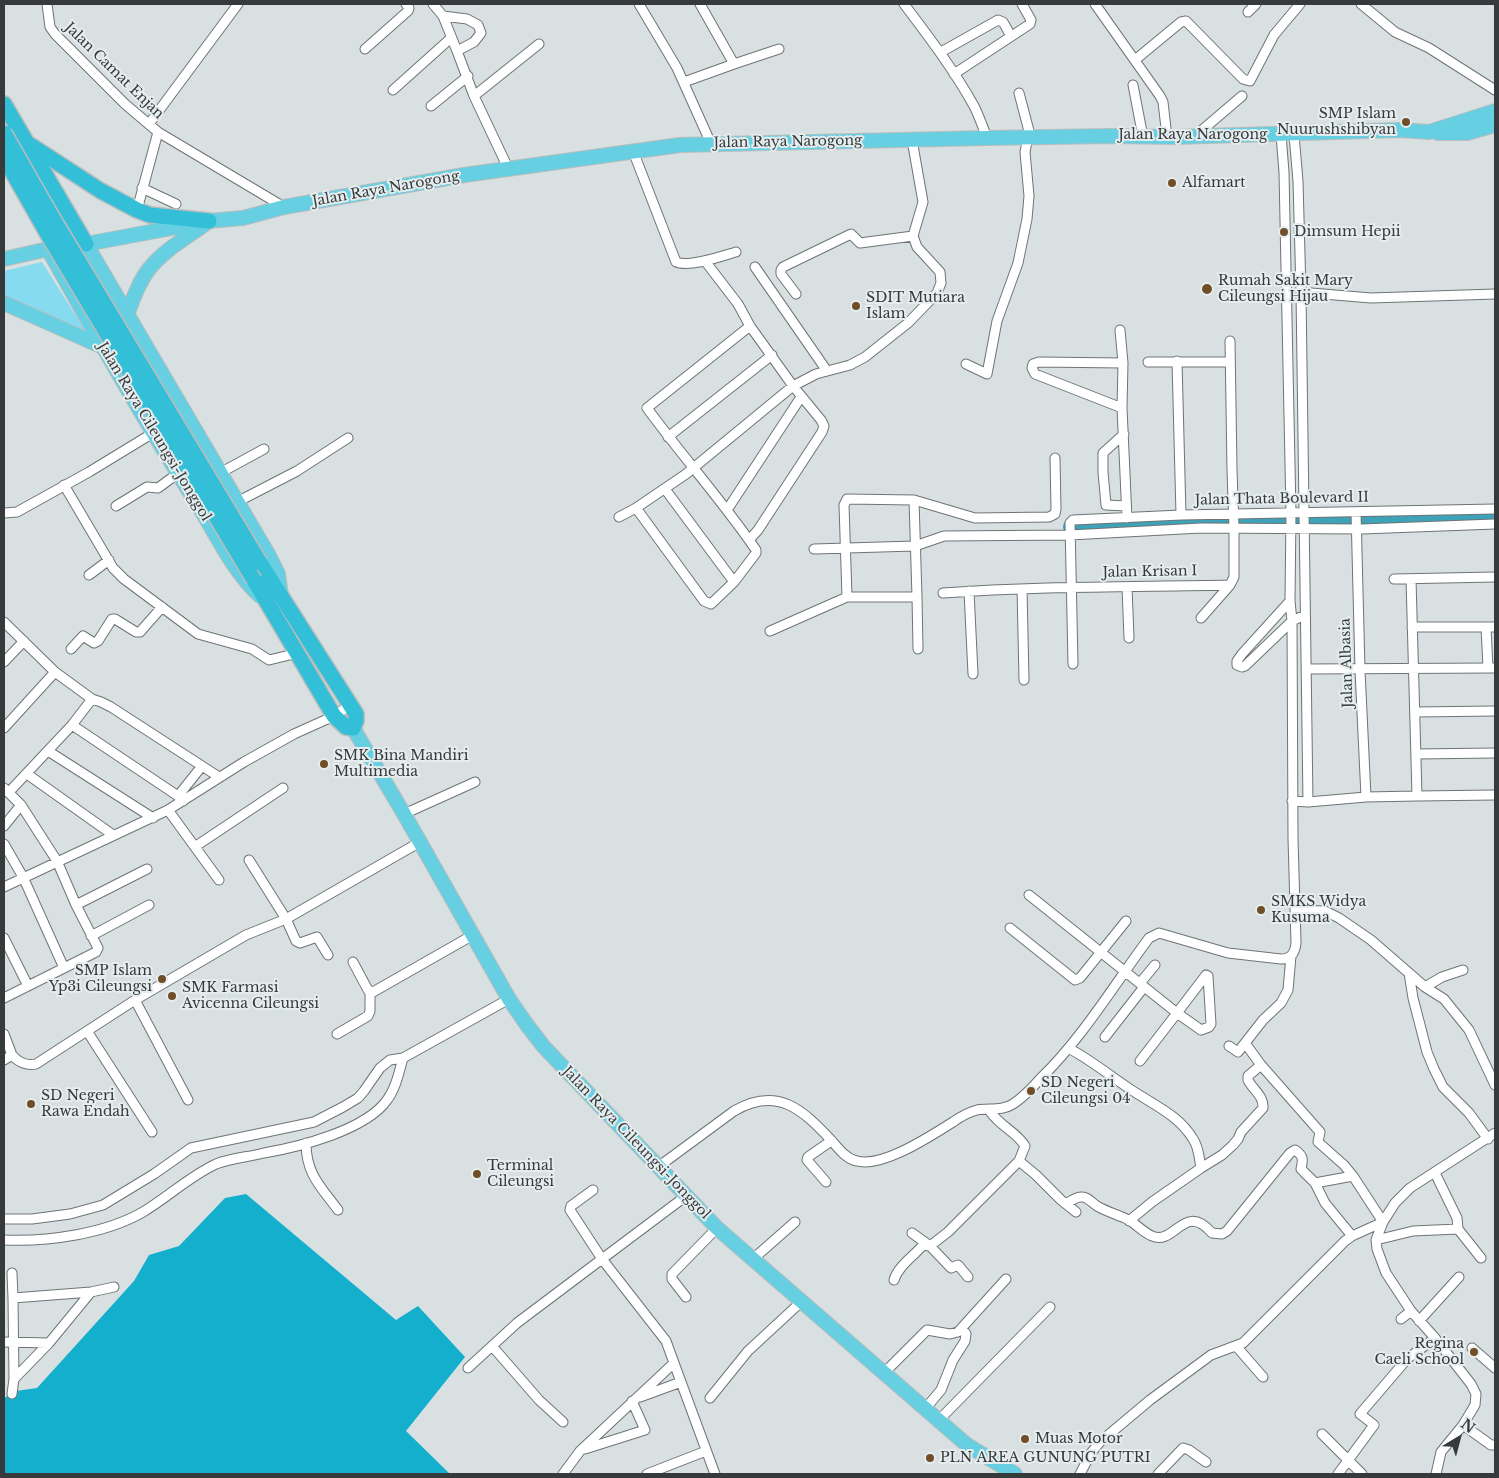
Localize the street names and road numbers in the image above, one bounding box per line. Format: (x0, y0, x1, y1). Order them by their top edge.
street label: Jalan Camat Enjan (61, 19, 167, 123)
street label: Jalan Raya Narogong (1119, 127, 1267, 143)
street label: Jalan Raya Narogong (713, 132, 863, 152)
street label: Jalan Raya Narogong (311, 168, 461, 210)
street label: Jalan Raya Cileungsi-Jonggol (94, 339, 214, 525)
street label: Jalan Thata Boulevard II (1195, 489, 1369, 509)
street label: Jalan Krisan I (1102, 563, 1198, 581)
street label: Jalan Albasia (1337, 618, 1357, 708)
street label: Jalan Raya Cileungsi-Jonggol (558, 1063, 714, 1223)

